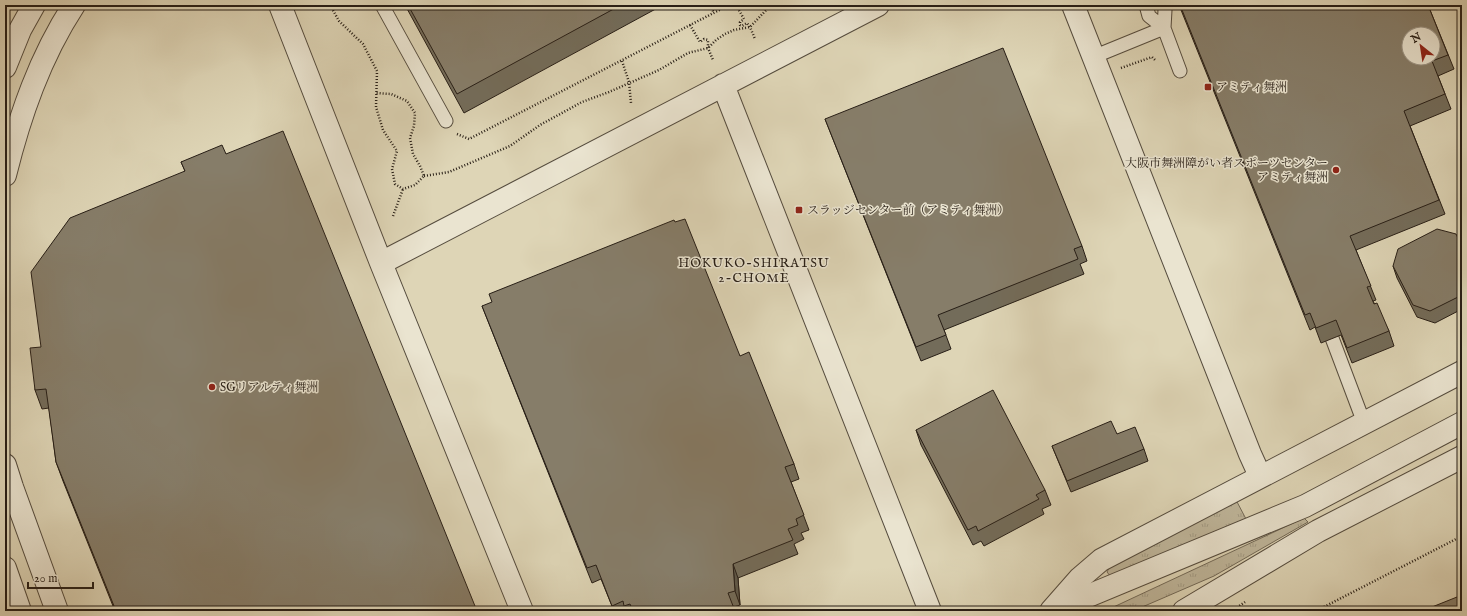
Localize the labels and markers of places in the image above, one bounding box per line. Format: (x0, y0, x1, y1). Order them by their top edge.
place label: アミティ舞洲 (1216, 80, 1287, 95)
marker: アミティ舞洲 (1203, 82, 1213, 92)
place label: 大阪市舞洲障がい者スポーツセンター アミティ舞洲 (1125, 156, 1328, 185)
marker: 大阪市舞洲障がい者スポーツセンター アミティ舞洲 (1331, 165, 1341, 175)
place label: スラッジセンター前（アミティ舞洲） (807, 203, 1009, 218)
marker: スラッジセンター前（アミティ舞洲） (794, 205, 804, 215)
place label: SGリアルティ舞洲 (220, 380, 318, 395)
marker: SGリアルティ舞洲 (207, 382, 217, 392)

